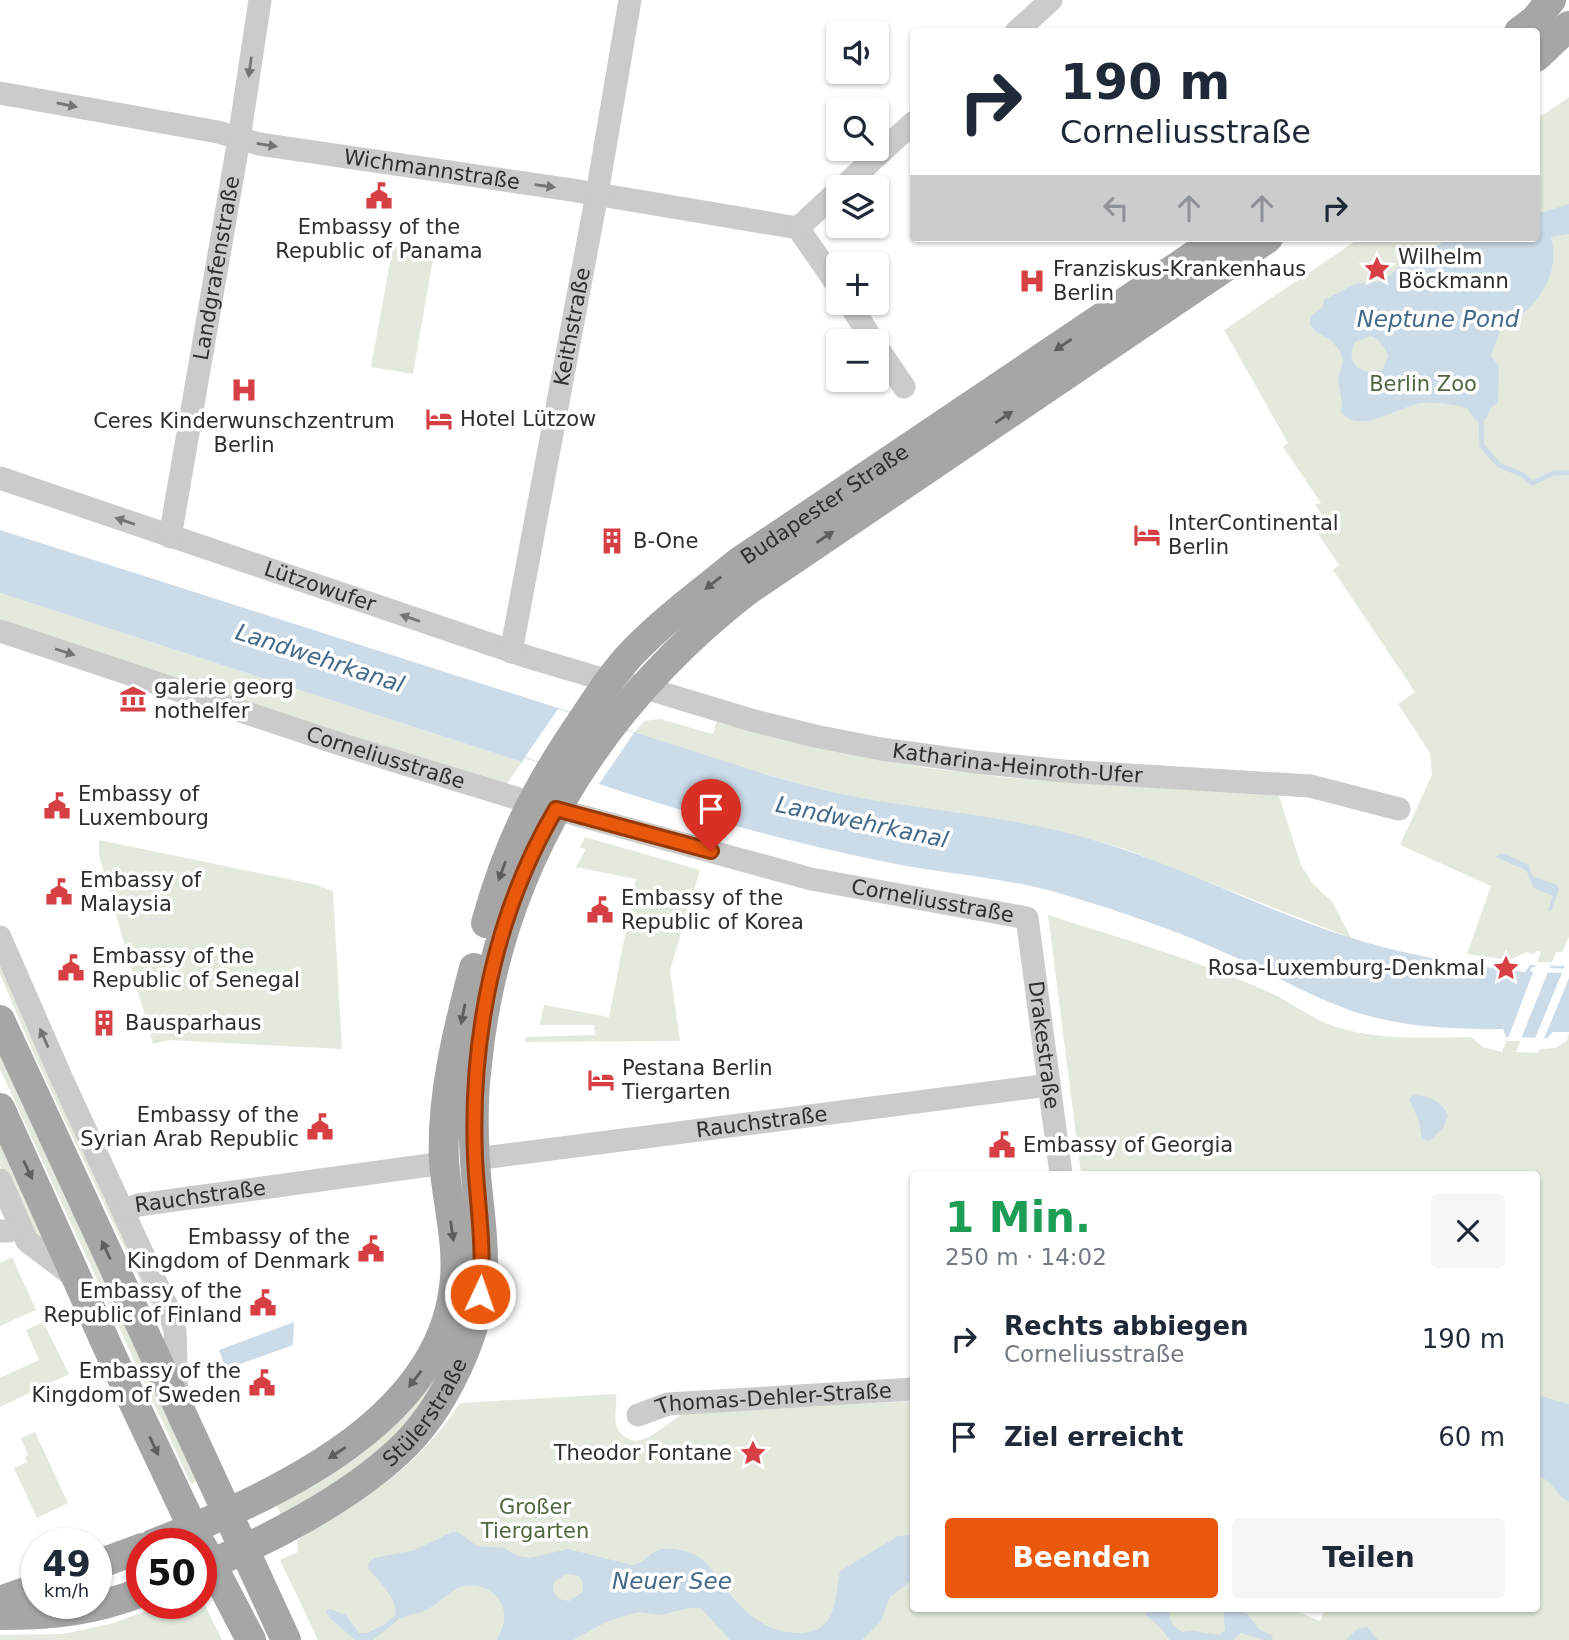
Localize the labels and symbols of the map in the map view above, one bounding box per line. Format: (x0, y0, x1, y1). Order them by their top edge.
one-way arrow (244, 57, 255, 79)
one-way arrow (56, 99, 78, 110)
one-way arrow (257, 140, 279, 151)
street label: Wichmannstraße (342, 145, 522, 194)
street label: Landgrafenstraße (189, 174, 244, 362)
public building icon: Embassy of the Republic of Panama (364, 181, 394, 211)
one-way arrow (535, 181, 557, 192)
place label: Embassy of the Republic of Panama (275, 215, 483, 263)
place label: Wilhelm Böckmann (1398, 245, 1509, 293)
place icon: Wilhelm Böckmann (1362, 254, 1392, 284)
place label: Franziskus-Krankenhaus Berlin (1053, 257, 1306, 305)
street label: Keithstraße (549, 266, 595, 388)
hospital icon: Franziskus-Krankenhaus Berlin (1017, 266, 1047, 296)
water label: Neptune Pond (1357, 306, 1520, 332)
one-way arrow (1054, 338, 1072, 352)
park label: Berlin Zoo (1369, 372, 1477, 396)
hospital icon: Ceres Kinderwunschzentrum Berlin (229, 375, 259, 405)
hotel icon: Hotel Lützow (424, 404, 454, 434)
place label: Hotel Lützow (460, 407, 596, 431)
place label: Ceres Kinderwunschzentrum Berlin (93, 409, 395, 457)
one-way arrow (995, 410, 1013, 424)
street label: Budapester Straße (736, 439, 913, 569)
place label: InterContinental Berlin (1168, 511, 1339, 559)
one-way arrow (114, 515, 135, 526)
hotel icon: InterContinental Berlin (1132, 520, 1162, 550)
building icon: B-One (597, 526, 627, 556)
place label: B-One (633, 529, 698, 553)
one-way arrow (816, 530, 834, 544)
street label: Lützowufer (261, 556, 379, 617)
one-way arrow (704, 575, 722, 590)
one-way arrow (399, 612, 420, 623)
water label: Landwehrkanal (232, 619, 408, 698)
one-way arrow (54, 647, 75, 658)
place label: galerie georg nothelfer (154, 675, 294, 723)
museum icon: galerie georg nothelfer (118, 684, 148, 714)
street label: Corneliusstraße (303, 722, 468, 794)
street label: Katharina-Heinroth-Ufer (891, 739, 1144, 788)
pin (681, 779, 741, 851)
place label: Embassy of Luxembourg (78, 782, 209, 830)
public building icon: Embassy of Luxembourg (42, 791, 72, 821)
water label: Landwehrkanal (773, 791, 951, 853)
one-way arrow (496, 861, 507, 882)
place label: Embassy of Malaysia (80, 868, 202, 916)
street label: Corneliusstraße (849, 875, 1016, 927)
public building icon: Embassy of Malaysia (44, 877, 74, 907)
place label: Embassy of the Republic of Korea (621, 886, 804, 934)
public building icon: Embassy of the Republic of Korea (585, 895, 615, 925)
place label: Embassy of the Republic of Senegal (92, 944, 300, 992)
public building icon: Embassy of the Republic of Senegal (56, 953, 86, 983)
place icon: Rosa-Luxemburg-Denkmal (1491, 953, 1521, 983)
place label: Rosa-Luxemburg-Denkmal (1208, 956, 1485, 980)
street label: Drakestraße (1023, 979, 1064, 1110)
one-way arrow (458, 1003, 469, 1025)
building icon: Bausparhaus (89, 1008, 119, 1038)
place label: Bausparhaus (125, 1011, 261, 1035)
one-way arrow (38, 1028, 50, 1048)
place label: Pestana Berlin Tiergarten (621, 1056, 773, 1104)
hotel icon: Pestana Berlin Tiergarten (586, 1065, 616, 1095)
street label: Rauchstraße (695, 1102, 829, 1142)
place label: Embassy of the Syrian Arab Republic (80, 1103, 299, 1151)
public building icon: Embassy of the Syrian Arab Republic (305, 1112, 335, 1142)
public building icon: Embassy of Georgia (987, 1130, 1017, 1160)
place label: Embassy of Georgia (1023, 1133, 1233, 1157)
one-way arrow (23, 1160, 34, 1180)
street label: Rauchstraße (133, 1176, 267, 1217)
one-way arrow (447, 1220, 458, 1242)
place label: Embassy of the Kingdom of Denmark (127, 1225, 351, 1273)
public building icon: Embassy of the Kingdom of Denmark (356, 1234, 386, 1264)
one-way arrow (100, 1240, 111, 1260)
position arrow (443, 1257, 517, 1331)
place label: Embassy of the Republic of Finland (44, 1279, 242, 1327)
public building icon: Embassy of the Republic of Finland (248, 1288, 278, 1318)
street label: Stülerstraße (378, 1354, 472, 1472)
place label: Embassy of the Kingdom of Sweden (32, 1359, 241, 1407)
public building icon: Embassy of the Kingdom of Sweden (247, 1368, 277, 1398)
one-way arrow (408, 1369, 423, 1387)
street label: Thomas-Dehler-Straße (652, 1378, 892, 1420)
one-way arrow (148, 1436, 159, 1456)
place icon: Theodor Fontane (738, 1438, 768, 1468)
place label: Theodor Fontane (553, 1441, 732, 1465)
one-way arrow (328, 1446, 346, 1460)
park label: Großer Tiergarten (480, 1495, 589, 1543)
speed limit sign: 50 (126, 1528, 217, 1619)
water label: Neuer See (612, 1568, 732, 1594)

